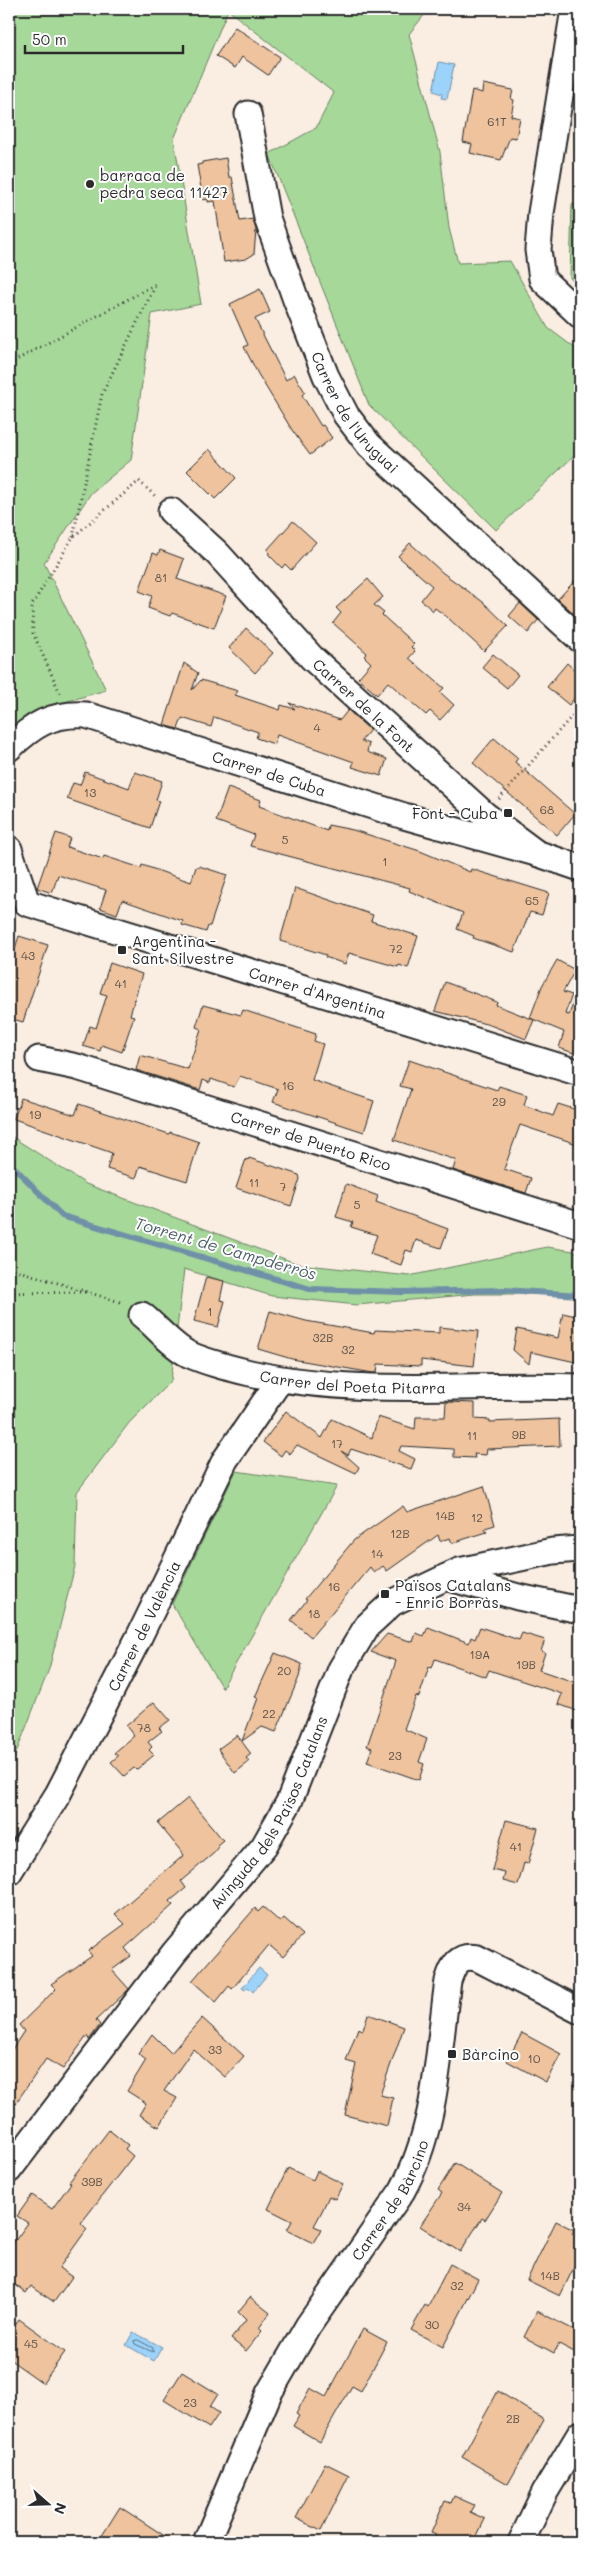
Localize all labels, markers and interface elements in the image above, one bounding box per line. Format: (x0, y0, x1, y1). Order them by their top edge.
scale bar (25, 22, 182, 54)
text: 50 m (32, 29, 67, 49)
house number: 61T (487, 113, 507, 129)
place label: barraca de pedra seca 11427 (100, 165, 228, 202)
marker: barraca de pedra seca 11427 (84, 178, 96, 190)
street label: Carrer de l'Uruguai (307, 349, 403, 477)
house number: 81 (155, 569, 167, 585)
street label: Carrer de la Font (309, 654, 419, 756)
house number: 4 (313, 719, 321, 735)
street label: Carrer de Cuba (210, 746, 329, 801)
house number: 13 (84, 784, 96, 800)
house number: 68 (540, 801, 554, 817)
place label: Font - Cuba (412, 803, 498, 823)
marker: Font - Cuba (502, 807, 514, 819)
house number: 5 (282, 831, 289, 847)
house number: 1 (382, 853, 388, 869)
house number: 65 (525, 892, 539, 908)
place label: Argentina - Sant Silvestre (132, 931, 234, 968)
house number: 72 (389, 940, 403, 956)
marker: Argentina - Sant Silvestre (116, 944, 128, 956)
house number: 43 (21, 947, 35, 963)
street label: Carrer d'Argentina (247, 962, 389, 1023)
house number: 41 (115, 975, 127, 991)
house number: 16 (282, 1077, 294, 1093)
house number: 29 (492, 1093, 506, 1109)
house number: 19 (29, 1106, 41, 1122)
street label: Carrer de Puerto Rico (228, 1106, 394, 1175)
house number: 11 (249, 1174, 259, 1190)
house number: 7 (280, 1178, 287, 1194)
house number: 5 (354, 1196, 361, 1212)
water label: Torrent de Campderròs (133, 1212, 319, 1284)
house number: 1 (207, 1303, 213, 1319)
house number: 32B (312, 1329, 334, 1345)
house number: 32 (341, 1341, 355, 1357)
street label: Carrer del Poeta Pitarra (258, 1365, 446, 1398)
house number: 9B (512, 1426, 526, 1442)
house number: 11 (467, 1427, 477, 1443)
house number: 17 (331, 1435, 343, 1451)
house number: 14B (435, 1507, 455, 1523)
house number: 12 (471, 1509, 483, 1525)
house number: 12B (390, 1525, 410, 1541)
house number: 14 (371, 1545, 383, 1561)
street label: Carrer de València (103, 1557, 185, 1695)
place label: Països Catalans - Enric Borràs (395, 1575, 511, 1612)
house number: 16 (328, 1578, 340, 1594)
marker: Països Catalans - Enric Borràs (379, 1588, 391, 1600)
house number: 18 (308, 1605, 320, 1621)
house number: 19A (470, 1646, 490, 1662)
house number: 19B (516, 1656, 536, 1672)
house number: 20 (277, 1662, 292, 1678)
house number: 22 (262, 1705, 276, 1721)
street label: Avinguda dels Països Catalans (205, 1713, 332, 1913)
house number: 78 (137, 1719, 151, 1735)
house number: 23 (388, 1747, 402, 1763)
house number: 41 (510, 1838, 522, 1854)
house number: 33 (208, 2041, 222, 2057)
place label: Bàrcino (462, 2044, 519, 2064)
marker: Bàrcino (446, 2048, 458, 2060)
house number: 10 (528, 2050, 541, 2066)
street label: Carrer de Bàrcino (347, 2137, 433, 2264)
house number: 39B (81, 2173, 103, 2189)
house number: 34 (457, 2198, 471, 2214)
house number: 14B (540, 2267, 560, 2283)
house number: 32 (450, 2277, 464, 2293)
house number: 30 (425, 2316, 440, 2332)
house number: 45 (24, 2335, 38, 2351)
house number: 23 (183, 2394, 197, 2410)
house number: 2B (506, 2410, 520, 2426)
north arrow (22, 2478, 72, 2528)
text: N (50, 2500, 71, 2517)

